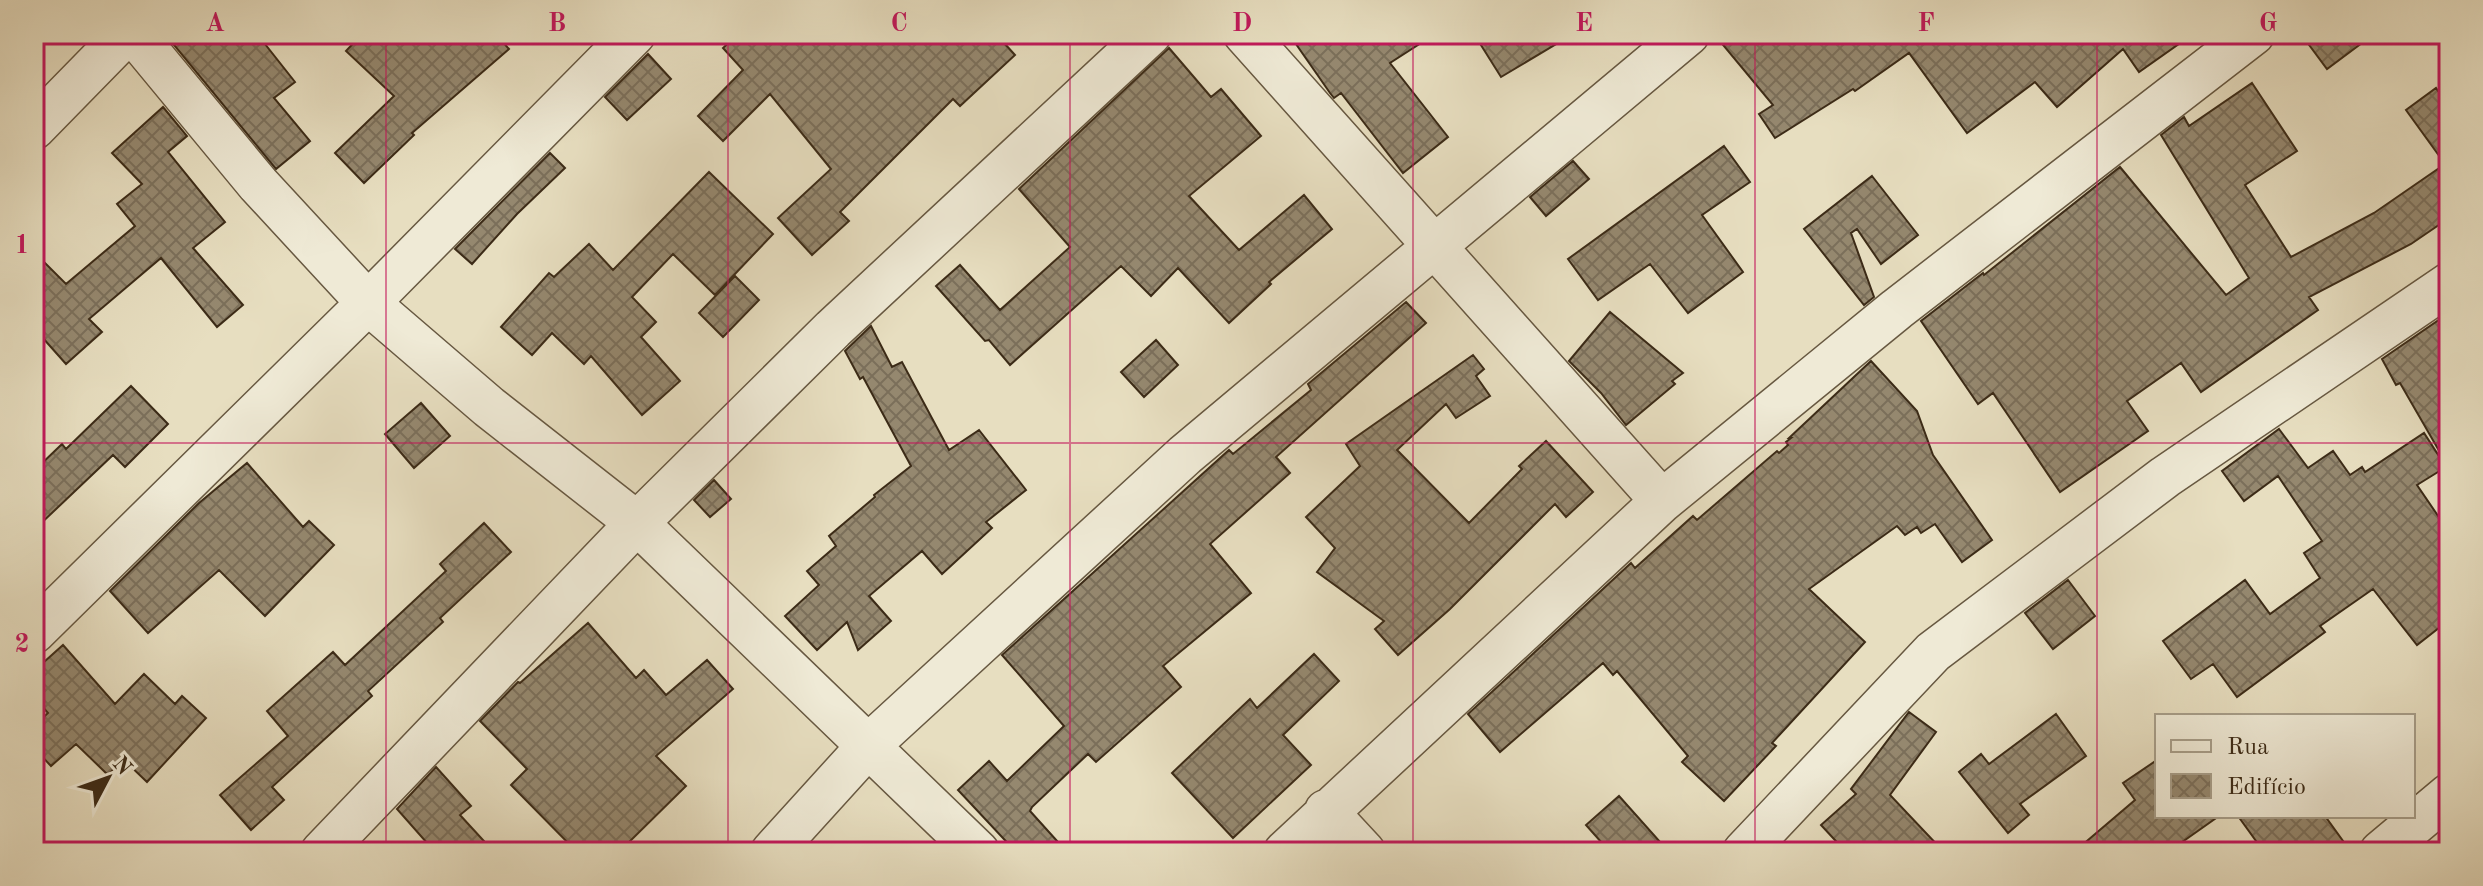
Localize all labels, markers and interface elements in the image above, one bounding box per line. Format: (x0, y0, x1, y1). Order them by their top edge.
text: A (205, 11, 225, 37)
text: B (548, 11, 566, 37)
text: C (890, 11, 908, 37)
text: D (1232, 11, 1252, 37)
text: E (1575, 11, 1593, 37)
text: F (1917, 11, 1935, 37)
text: G (2259, 11, 2277, 37)
text: 1 (14, 233, 30, 259)
text: 2 (14, 632, 30, 658)
legend (2155, 714, 2415, 818)
text: Rua (2227, 736, 2269, 760)
north arrow (68, 738, 148, 818)
text: N (108, 753, 136, 780)
text: Edifício (2227, 776, 2306, 800)

